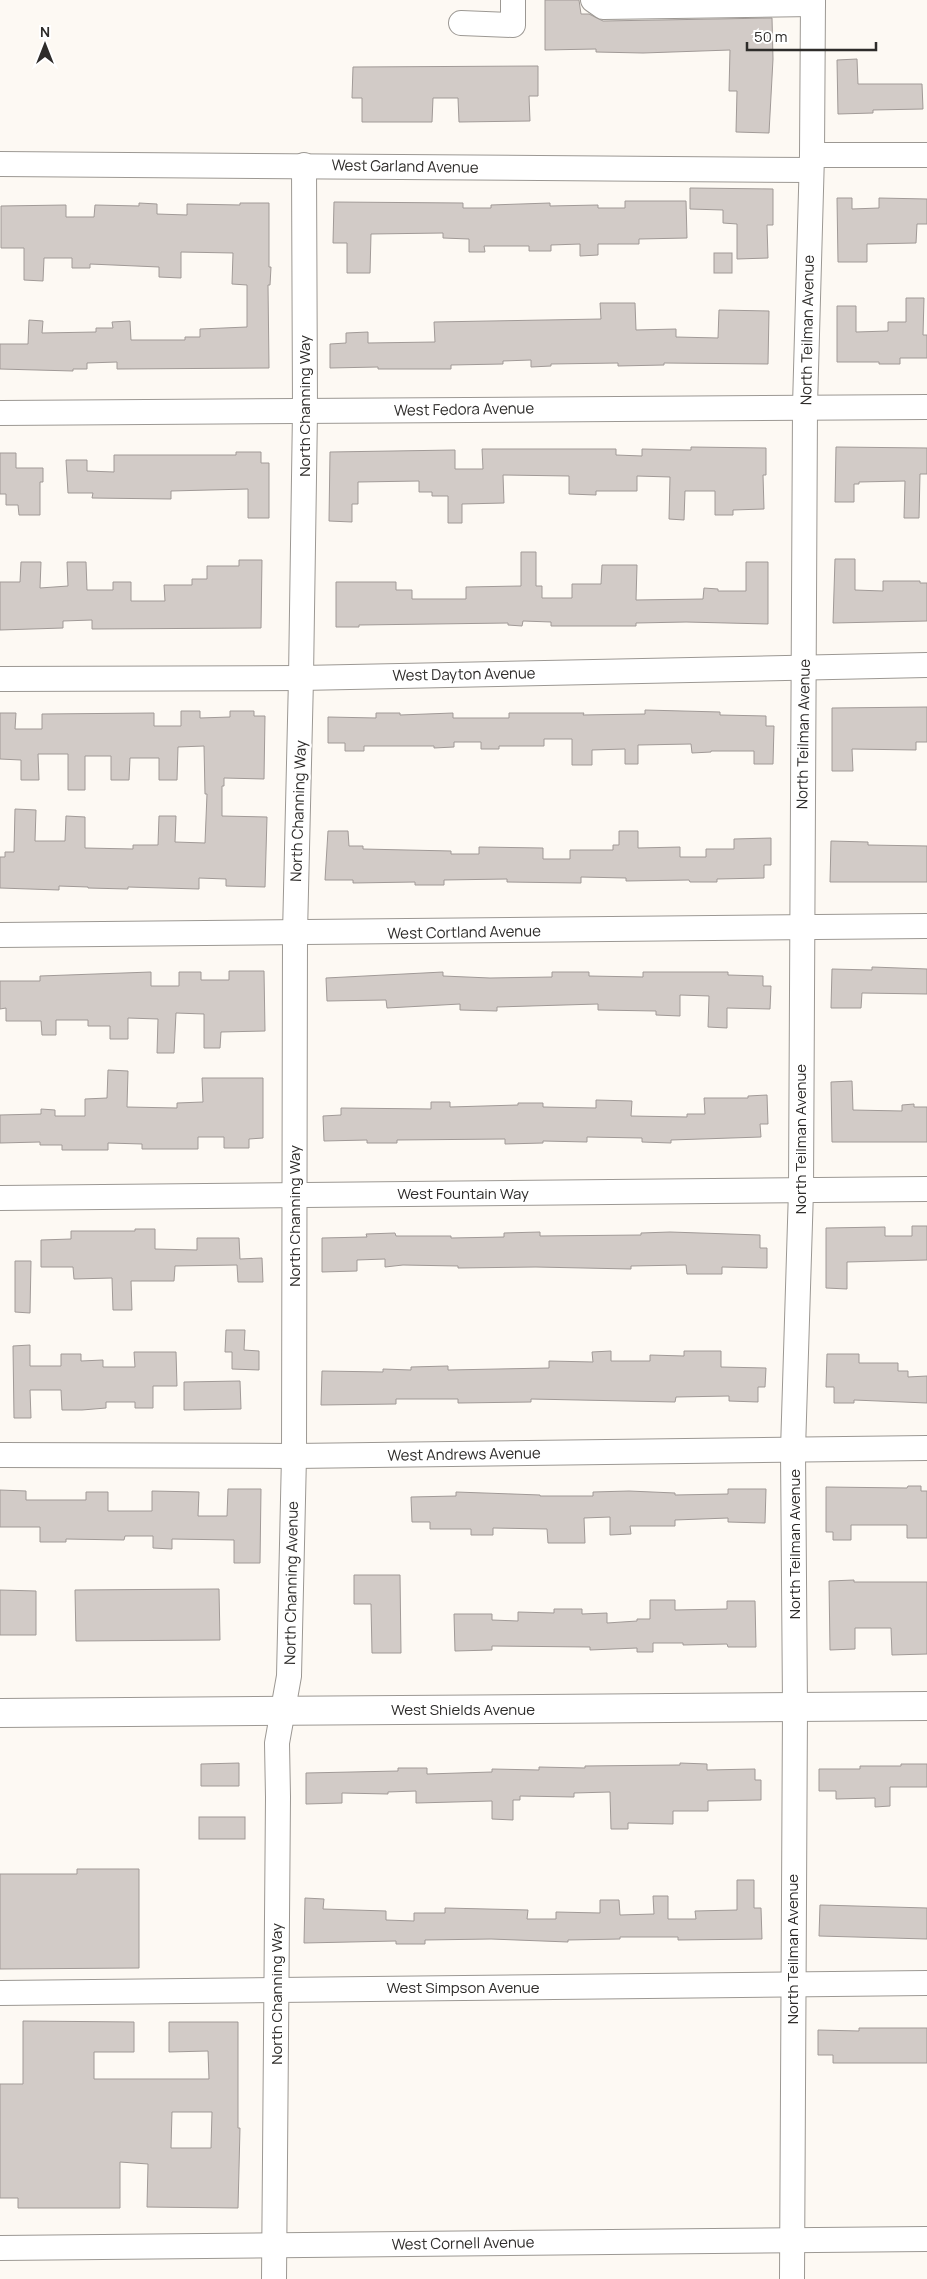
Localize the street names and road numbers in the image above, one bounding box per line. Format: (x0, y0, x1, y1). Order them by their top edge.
street label: West Garland Avenue (331, 154, 479, 178)
street label: North Teilman Avenue (795, 254, 819, 405)
street label: North Channing Way (294, 335, 315, 477)
street label: West Fedora Avenue (394, 397, 535, 421)
street label: North Teilman Avenue (791, 658, 815, 809)
street label: West Dayton Avenue (392, 662, 536, 686)
street label: North Channing Way (285, 740, 311, 882)
street label: West Cortland Avenue (387, 920, 541, 944)
street label: North Teilman Avenue (790, 1064, 811, 1214)
street label: North Channing Way (284, 1145, 305, 1287)
street label: West Fountain Way (397, 1183, 529, 1204)
street label: West Andrews Avenue (387, 1442, 541, 1466)
street label: North Teilman Avenue (784, 1469, 805, 1619)
street label: North Channing Avenue (279, 1501, 303, 1665)
street label: West Shields Avenue (391, 1699, 535, 1720)
street label: North Teilman Avenue (782, 1874, 803, 2024)
street label: North Channing Way (266, 1923, 287, 2065)
street label: West Simpson Avenue (386, 1977, 540, 1998)
street label: West Cornell Avenue (391, 2231, 535, 2255)

